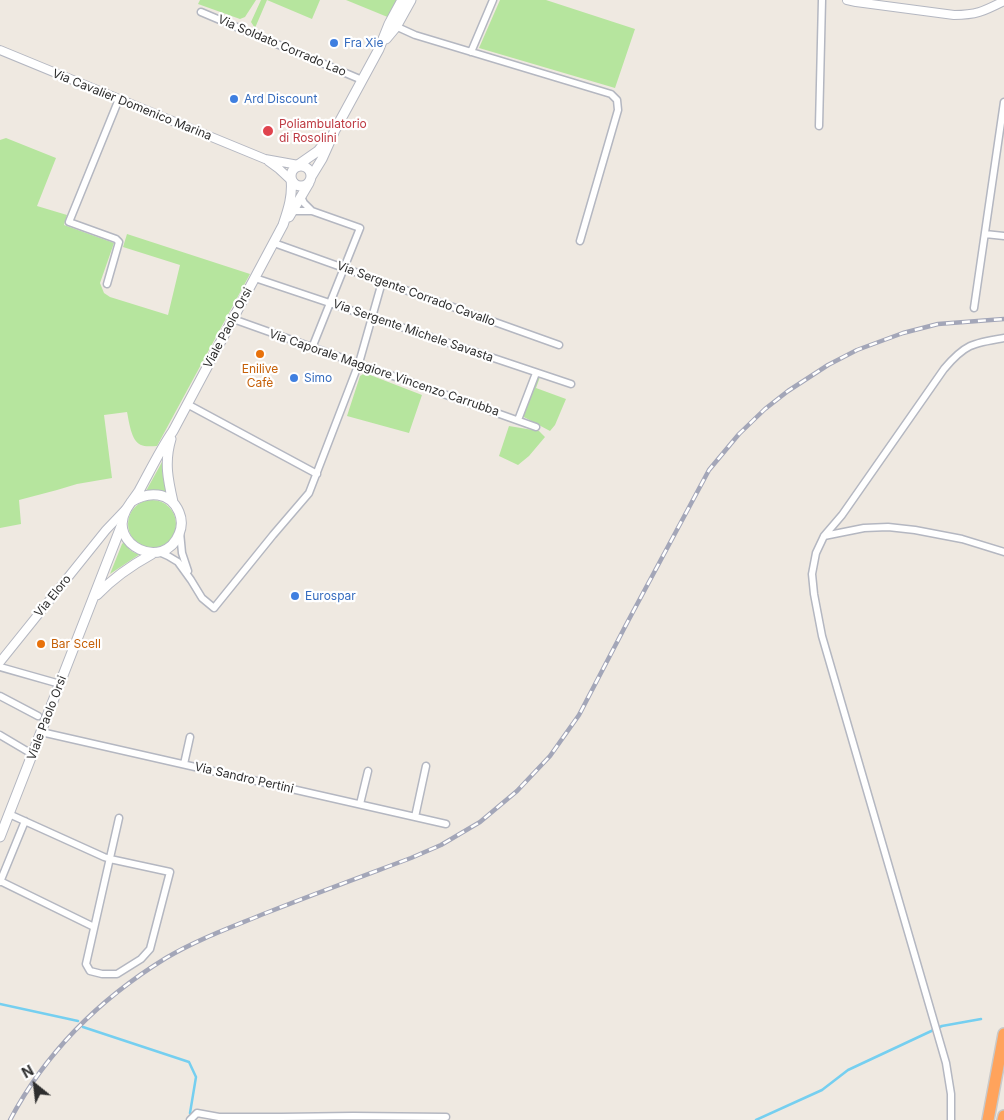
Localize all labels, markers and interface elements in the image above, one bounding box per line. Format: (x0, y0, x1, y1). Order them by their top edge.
street label: Via Soldato Corrado Lao (216, 12, 348, 80)
place label: Fra Xie (344, 36, 383, 50)
marker: Fra Xie (328, 37, 340, 49)
street label: Via Cavalier Domenico Marina (50, 66, 214, 144)
place label: Ard Discount (244, 92, 317, 106)
marker: Ard Discount (228, 93, 240, 105)
place label: Poliambulatorio di Rosolini (279, 117, 367, 145)
marker: Poliambulatorio di Rosolini (261, 124, 275, 138)
street label: Via Sergente Corrado Cavallo (335, 259, 497, 329)
street label: Viale Paolo Orsi (201, 285, 255, 371)
street label: Via Sergente Michele Savasta (331, 297, 495, 365)
street label: Via Caporale Maggiore Vincenzo Carrubba (267, 327, 501, 419)
marker: Enilive Cafè (254, 348, 266, 360)
place label: Enilive Cafè (242, 362, 278, 390)
place label: Simo (304, 371, 332, 385)
marker: Simo (288, 372, 300, 384)
street label: Via Eloro (32, 572, 74, 620)
place label: Eurospar (305, 589, 356, 603)
marker: Eurospar (289, 590, 301, 602)
place label: Bar Scell (51, 637, 101, 651)
marker: Bar Scell (35, 638, 47, 650)
street label: Viale Paolo Orsi (24, 674, 70, 762)
street label: Via Sandro Pertini (193, 760, 295, 796)
north arrow (10, 1060, 60, 1110)
text: N (19, 1061, 36, 1081)

